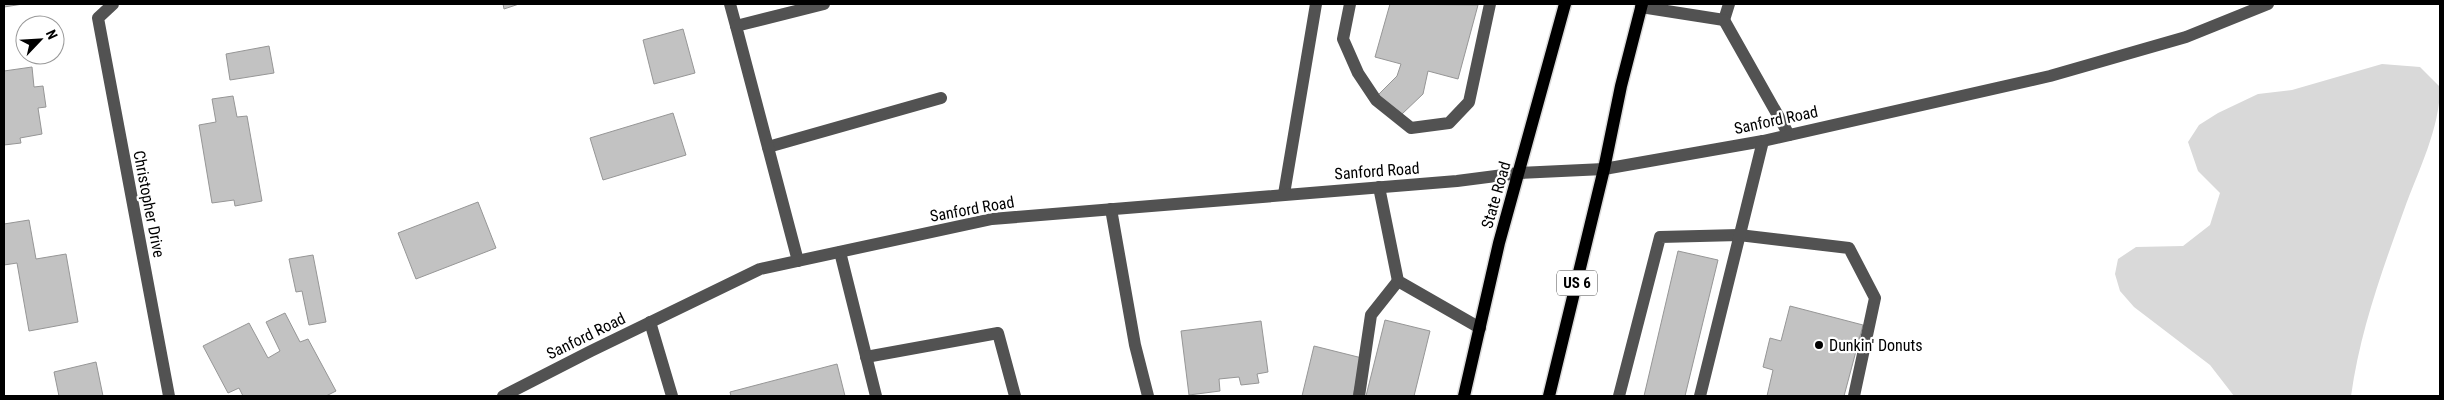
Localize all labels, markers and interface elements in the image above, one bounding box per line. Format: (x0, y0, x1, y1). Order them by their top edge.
north arrow (15, 15, 65, 65)
text: N (43, 27, 61, 42)
street label: Sanford Road (1732, 102, 1820, 138)
street label: Christopher Drive (129, 149, 169, 259)
street label: Sanford Road (1334, 159, 1420, 183)
street label: State Road (1477, 159, 1515, 231)
street label: Sanford Road (928, 192, 1016, 226)
road number: US 6 (1557, 270, 1597, 296)
street label: Sanford Road (544, 309, 628, 363)
place label: Dunkin' Donuts (1829, 336, 1923, 355)
marker: Dunkin' Donuts (1813, 339, 1825, 351)

